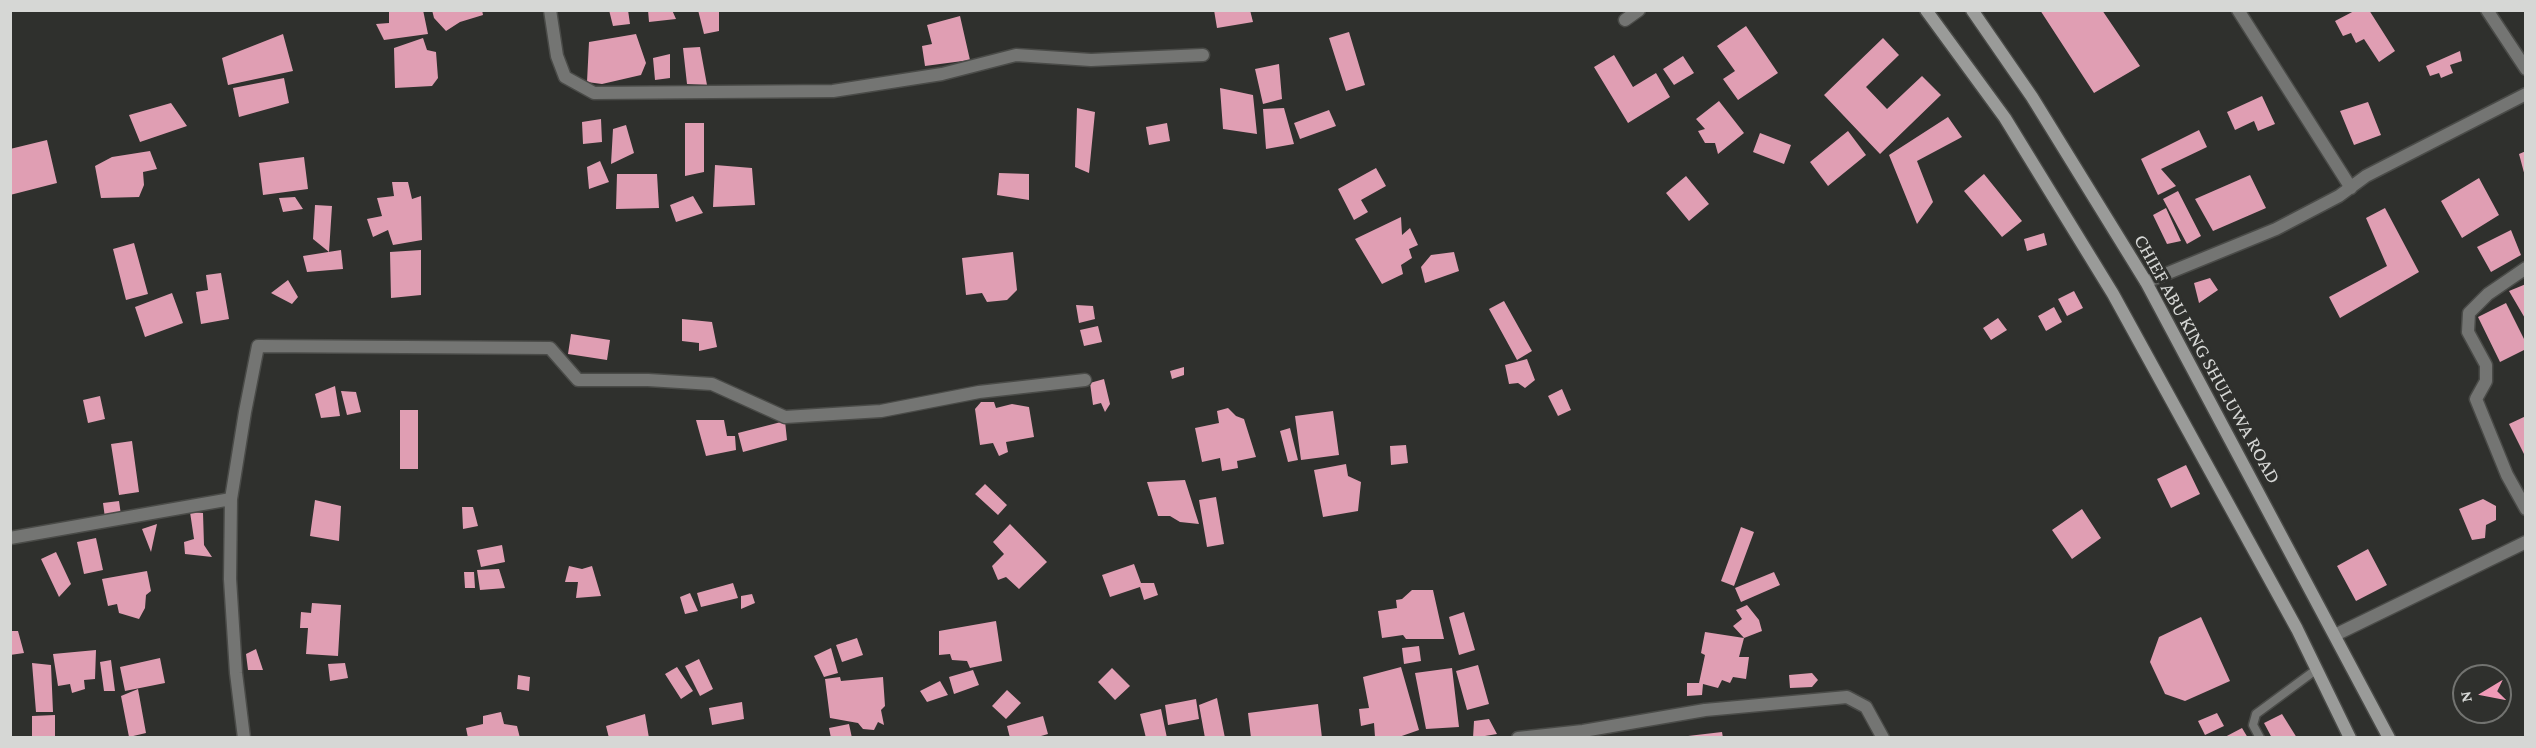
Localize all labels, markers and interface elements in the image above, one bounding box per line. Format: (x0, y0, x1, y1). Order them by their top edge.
street label: CHIEF ABU KING SHULUWA ROAD (2128, 230, 2286, 488)
north arrow (2452, 664, 2512, 724)
text: N (2456, 690, 2475, 704)

